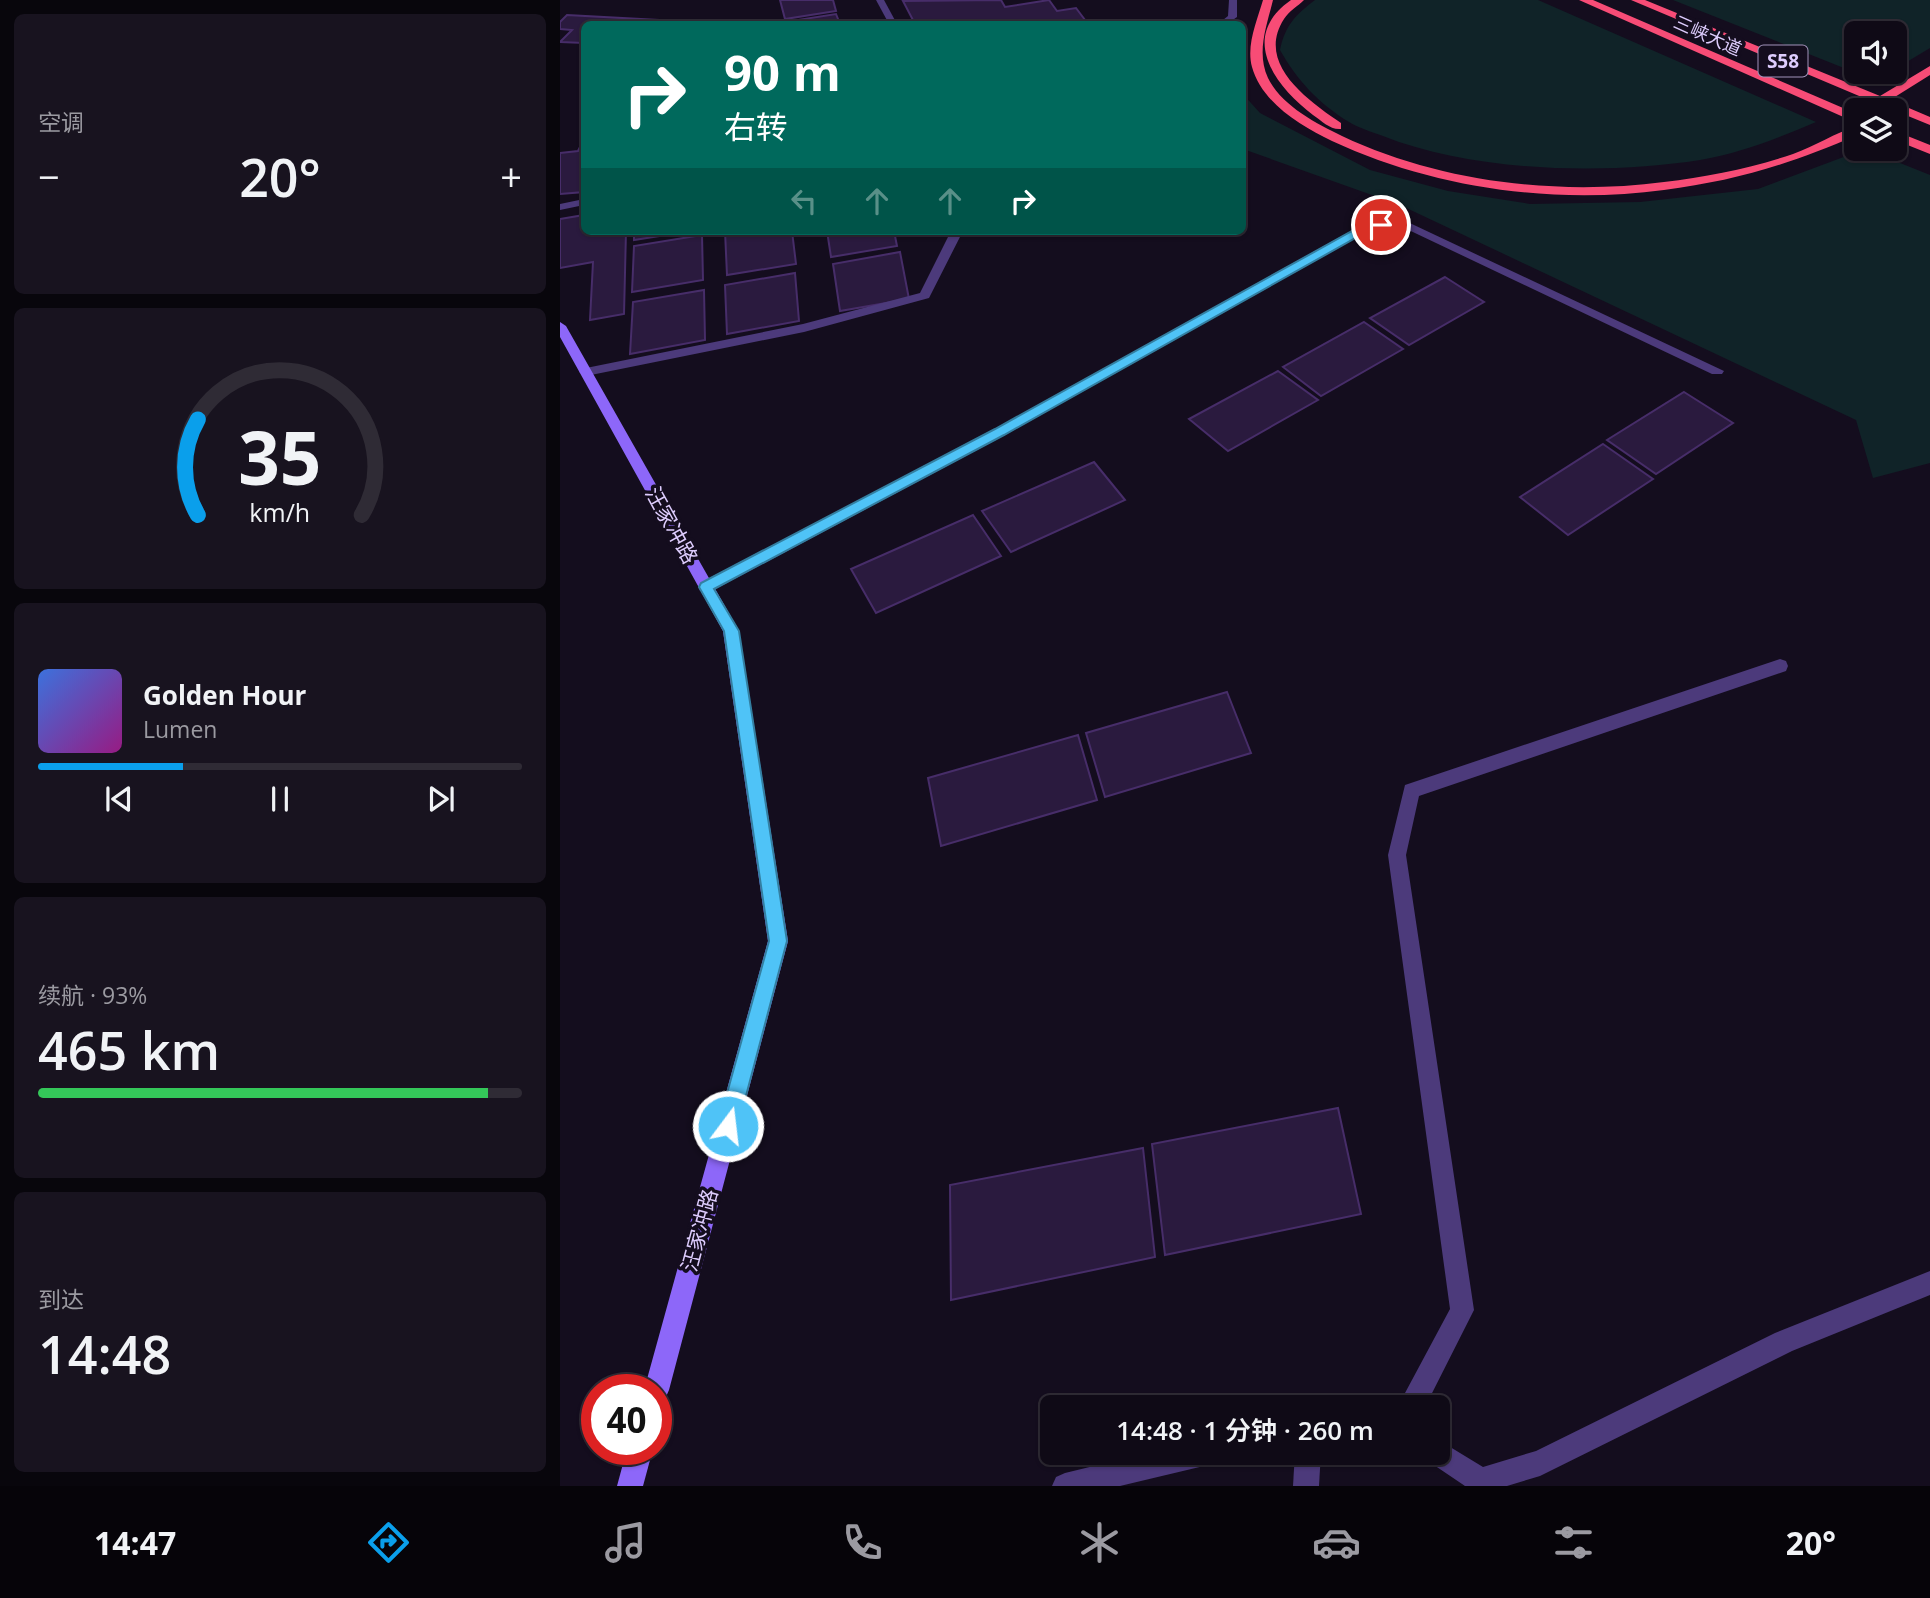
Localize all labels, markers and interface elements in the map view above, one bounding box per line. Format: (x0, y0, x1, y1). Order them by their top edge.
street label: 三峡大道 (1670, 9, 1746, 61)
map controls (1844, 21, 1907, 161)
button: sound (1844, 21, 1907, 84)
text: 90 m (724, 39, 841, 105)
road number: S58 (1758, 45, 1808, 76)
icon: right (609, 49, 700, 140)
button: layers (1844, 98, 1907, 161)
text: 右转 (724, 105, 788, 148)
text: 空调 (38, 106, 84, 138)
text: 20° (239, 141, 321, 212)
text: − (38, 150, 60, 202)
text: + (500, 150, 522, 202)
icon: left (785, 182, 823, 220)
icon: ahead (858, 182, 896, 220)
icon: ahead (931, 182, 969, 220)
icon: right (1004, 182, 1042, 220)
pin (1351, 195, 1411, 255)
icon: arrive (1362, 206, 1400, 244)
text: 35 (238, 407, 322, 506)
street label: 汪家冲路 (639, 481, 705, 569)
text: km/h (250, 494, 310, 528)
text: Golden Hour (143, 677, 306, 713)
text: Lumen (143, 713, 217, 745)
icon: previous (100, 780, 138, 818)
icon: pause (261, 780, 299, 818)
icon: next (422, 780, 460, 818)
text: 续航 · 93% (38, 979, 147, 1011)
text: 465 km (38, 1014, 220, 1085)
position arrow (691, 1089, 765, 1163)
street label: 汪家冲路 (675, 1186, 723, 1274)
text: 到达 (38, 1283, 84, 1315)
text: 14:48 (38, 1318, 171, 1389)
speed limit sign: 40 (581, 1374, 672, 1465)
text: 14:48 · 1 分钟 · 260 m (1116, 1412, 1374, 1448)
icon: directions (364, 1518, 413, 1567)
icon: music (601, 1518, 650, 1567)
icon: phone (838, 1518, 887, 1567)
icon: climate (1075, 1518, 1124, 1567)
icon: car (1312, 1518, 1361, 1567)
icon: filters (1549, 1518, 1598, 1567)
text: 14:47 (94, 1521, 176, 1564)
text: 20° (1786, 1521, 1836, 1564)

